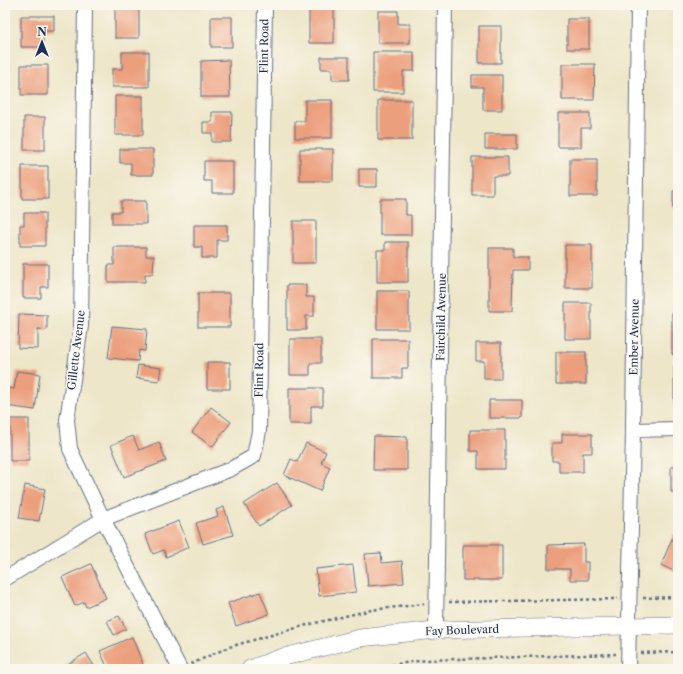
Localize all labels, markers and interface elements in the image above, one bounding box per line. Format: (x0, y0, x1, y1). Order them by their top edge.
street label: Flint Road (257, 18, 271, 73)
north arrow (22, 22, 62, 62)
text: N (37, 25, 47, 39)
street label: Fairchild Avenue (433, 273, 449, 361)
street label: Ember Avenue (626, 299, 642, 375)
street label: Gillette Avenue (64, 309, 88, 391)
street label: Flint Road (252, 342, 266, 397)
street label: Fay Boulevard (425, 622, 500, 638)

